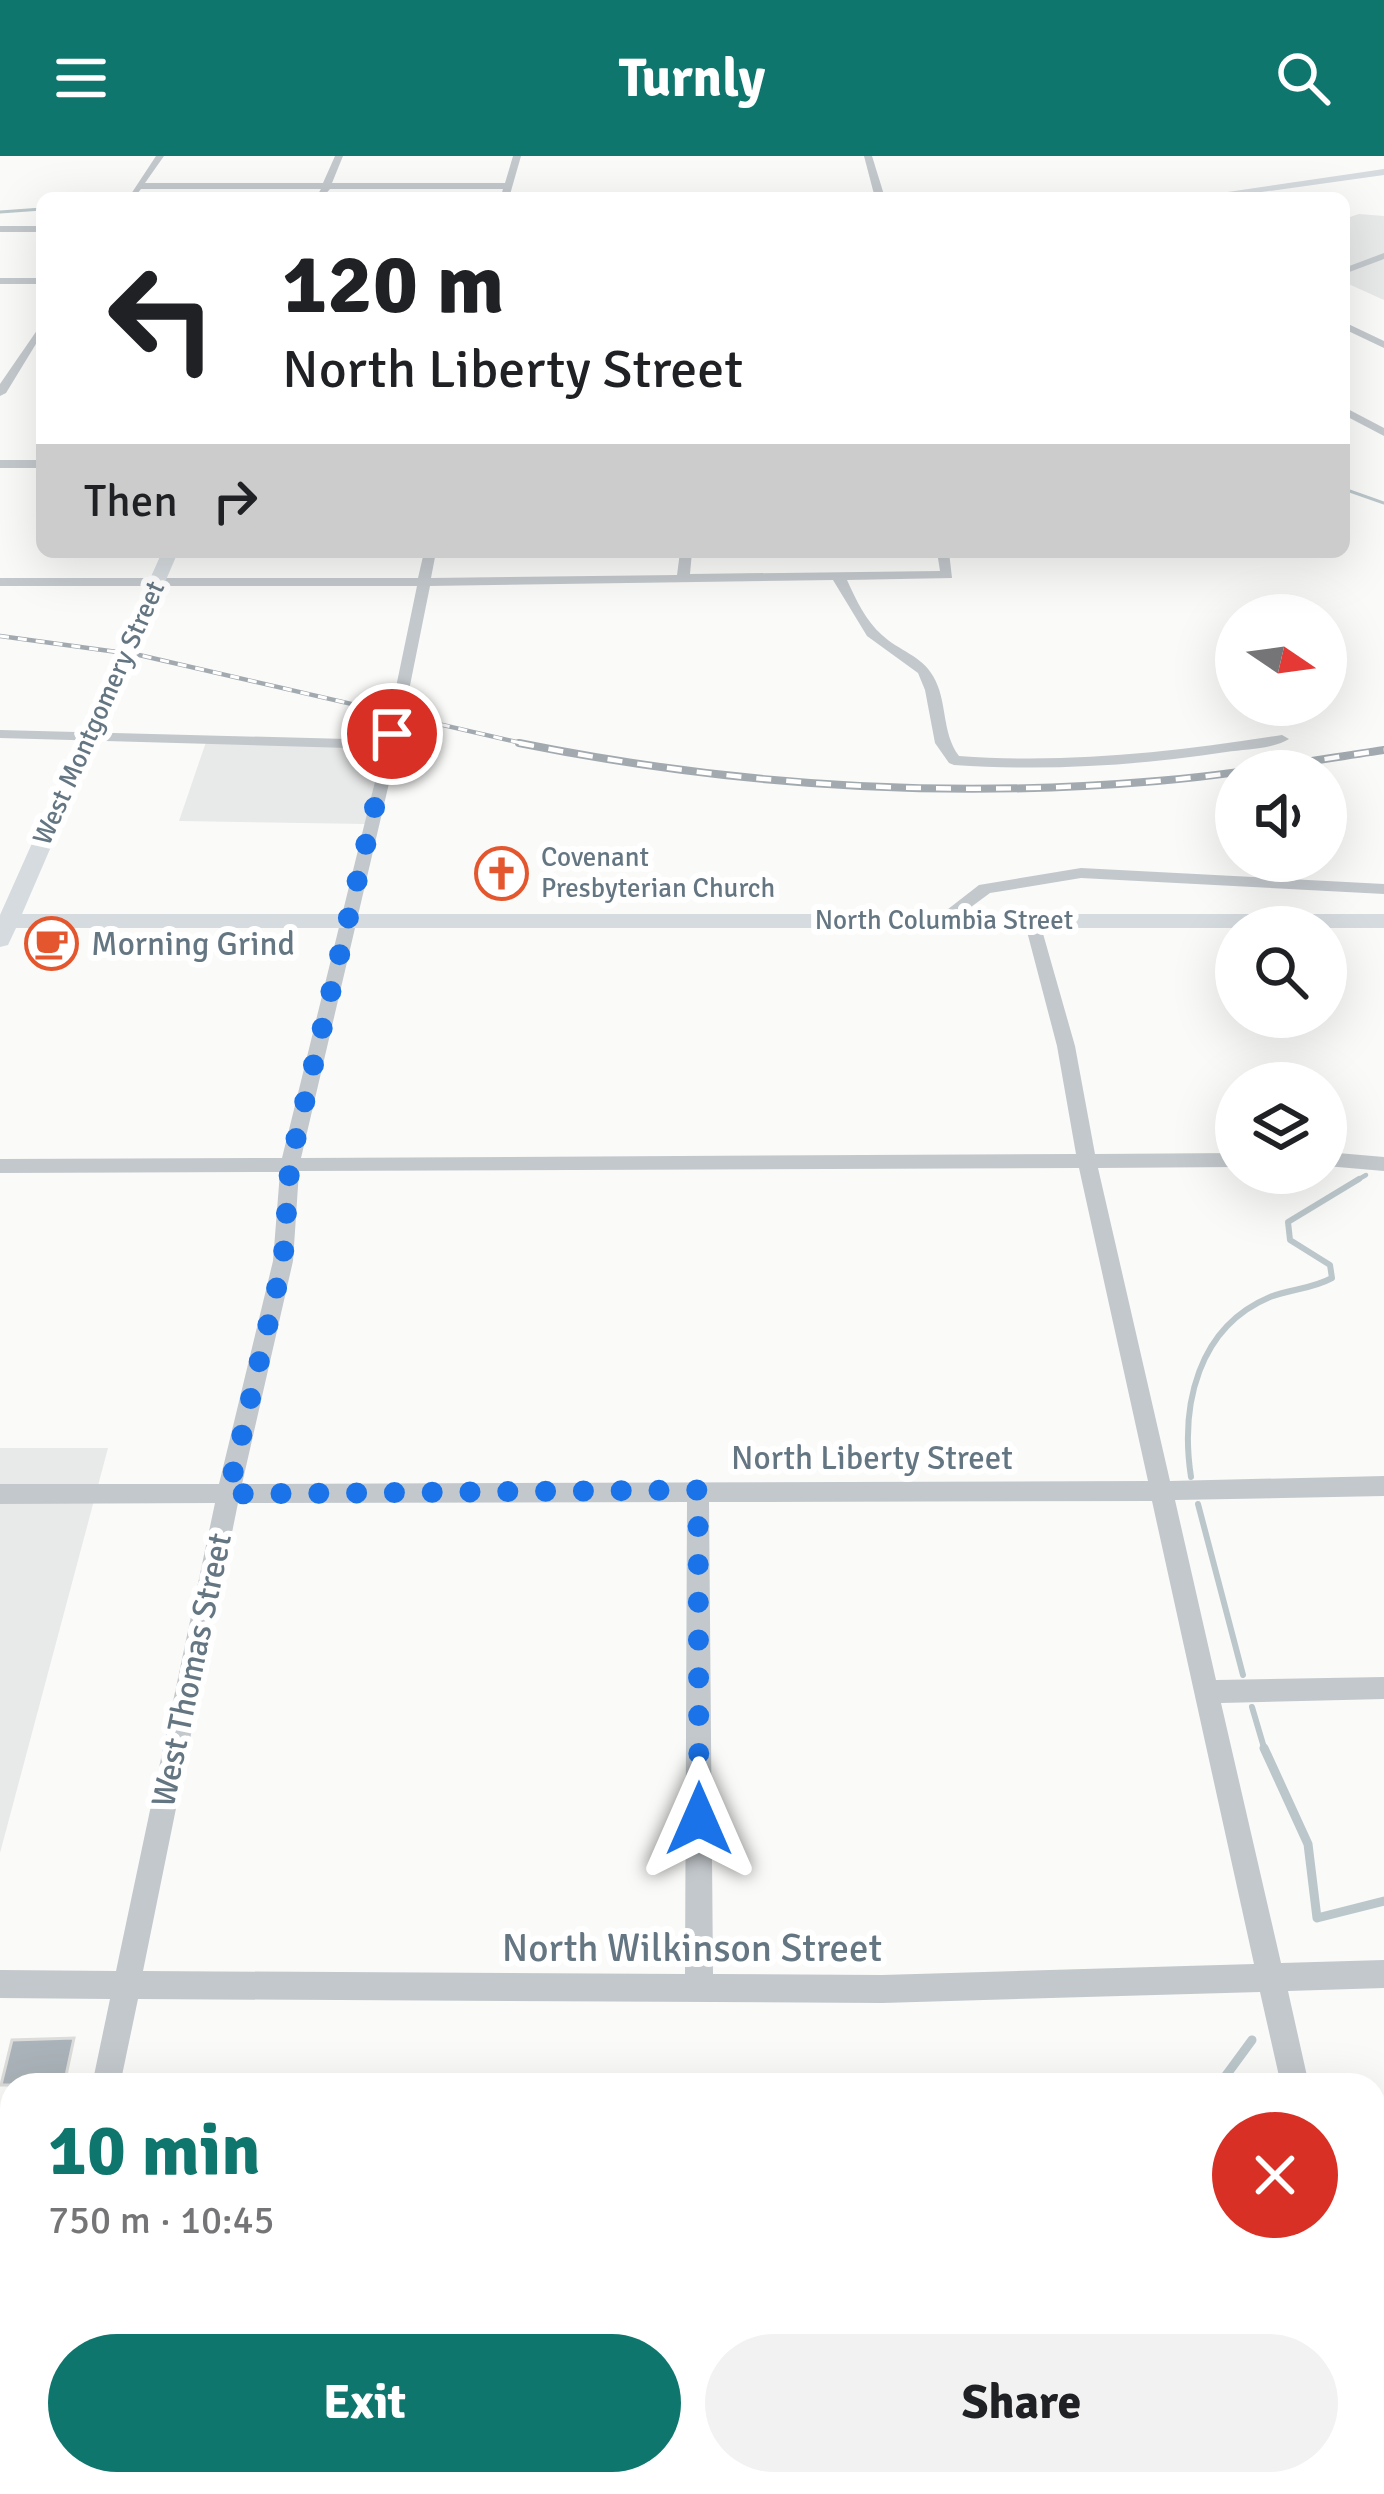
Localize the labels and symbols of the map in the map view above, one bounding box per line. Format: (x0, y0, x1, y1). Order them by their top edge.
street label: West Montgomery Street (26, 576, 172, 850)
north arrow (1215, 594, 1347, 726)
pin (341, 683, 443, 785)
place label: Covenant Presbyterian Church (541, 841, 775, 905)
church icon: Covenant Presbyterian Church (474, 845, 530, 901)
street label: North Columbia Street (815, 904, 1073, 937)
cafe icon: Morning Grind (24, 916, 80, 972)
place label: Morning Grind (91, 924, 295, 965)
street label: North Liberty Street (731, 1438, 1013, 1479)
street label: West Thomas Street (143, 1529, 241, 1811)
position arrow (636, 1756, 762, 1882)
street label: North Wilkinson Street (502, 1924, 882, 1972)

